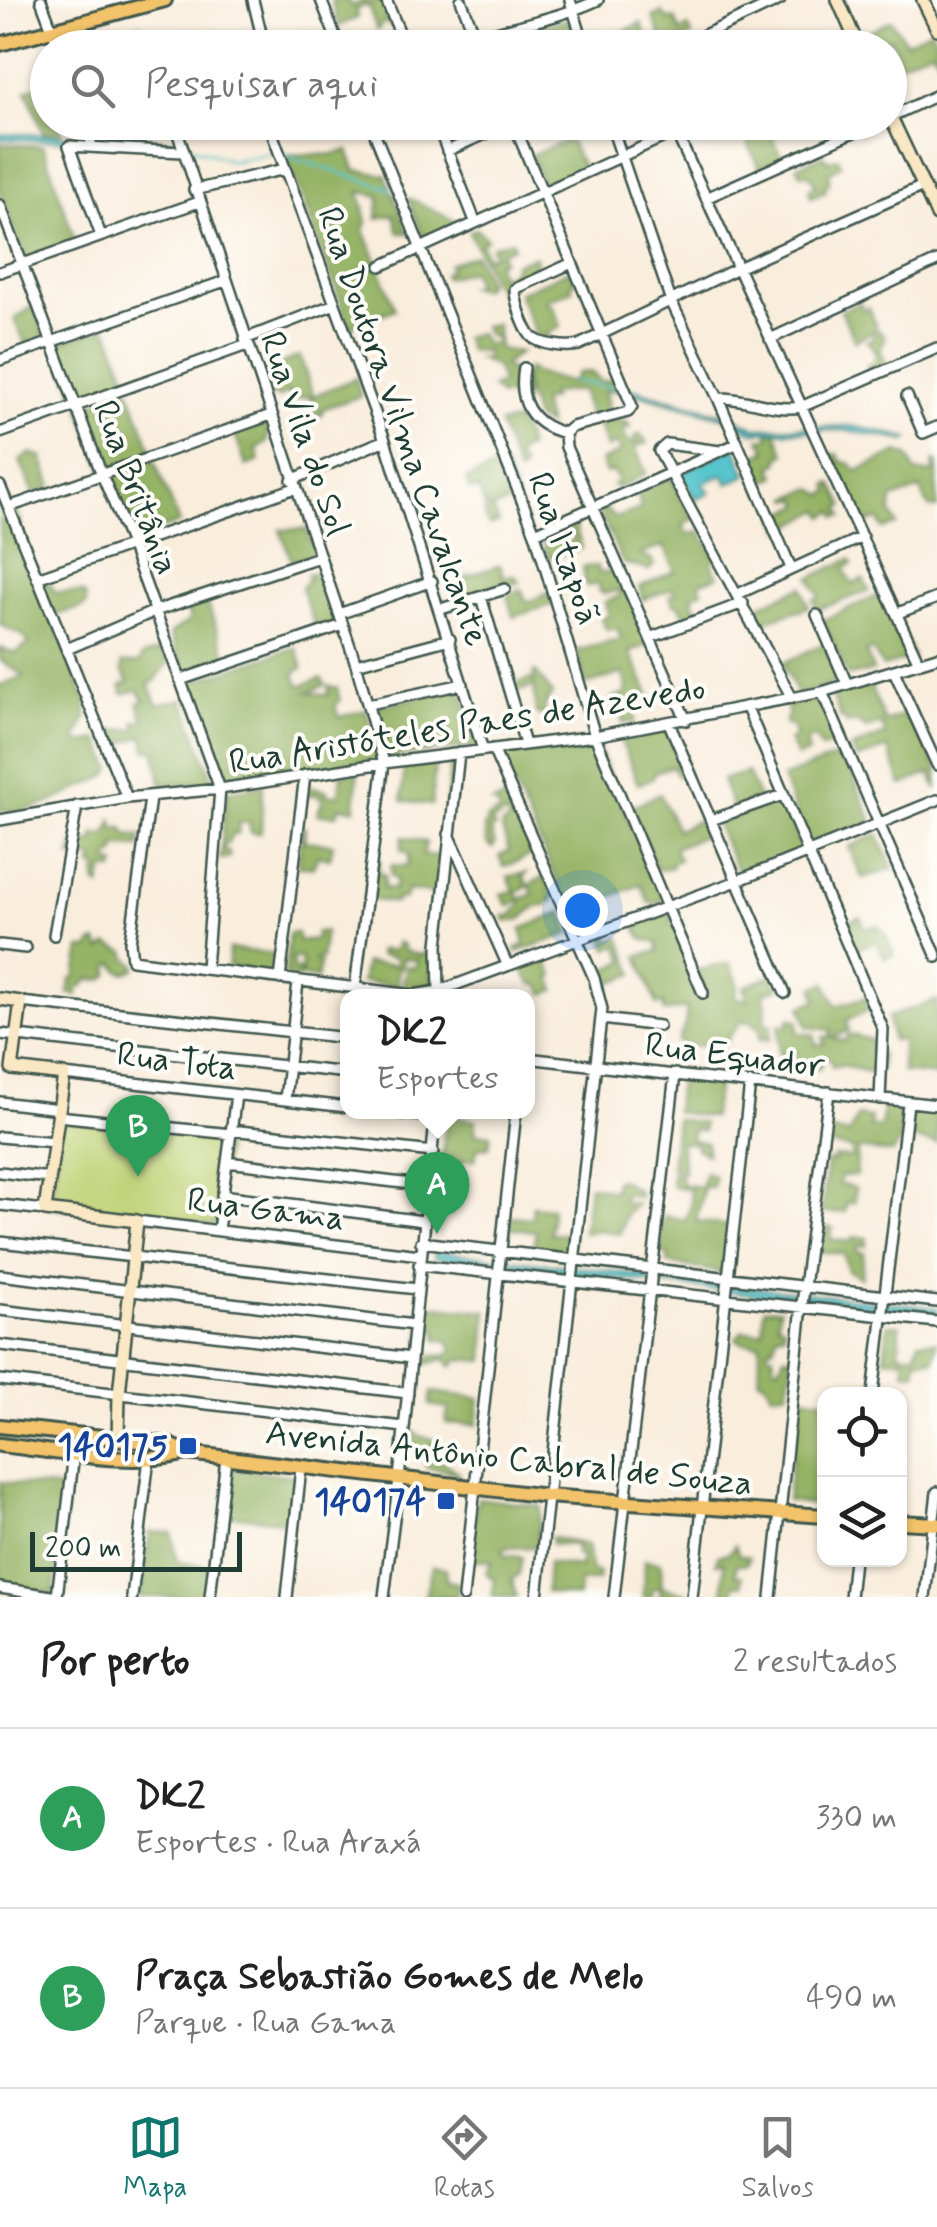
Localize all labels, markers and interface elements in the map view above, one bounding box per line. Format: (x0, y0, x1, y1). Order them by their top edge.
search box (30, 30, 907, 140)
icon: search (65, 58, 120, 113)
text: Pesquisar aqui (145, 61, 378, 110)
street label: Rua Doutora Vilma Cavalcante (305, 201, 499, 652)
street label: Rua Vila do Sol (248, 326, 361, 542)
street label: Rua Britânia (81, 394, 189, 581)
street label: Rua Itapoã (516, 466, 611, 631)
street label: Rua Aristóteles Paes de Azevedo (226, 666, 709, 786)
your location (557, 885, 608, 936)
popup (340, 989, 535, 1119)
text: DK2 (376, 1009, 447, 1058)
street label: Rua Equador (642, 1022, 828, 1090)
street label: Rua Tota (114, 1032, 239, 1092)
text: Esportes (376, 1058, 499, 1100)
pin: B (106, 1094, 170, 1177)
pin: A (404, 1152, 470, 1234)
street label: Rua Gama (184, 1178, 347, 1242)
map controls (817, 1387, 907, 1567)
button: locate (817, 1387, 907, 1477)
street label: Avenida Antônio Cabral de Souza (263, 1411, 754, 1507)
place label: 140175 (57, 1425, 168, 1471)
marker: 140175 (177, 1435, 199, 1457)
button: layers (817, 1477, 907, 1567)
place label: 140174 (314, 1480, 426, 1526)
marker: 140174 (435, 1490, 457, 1512)
scale bar (30, 1527, 242, 1572)
text: 200 m (45, 1531, 121, 1568)
text: Por perto (40, 1635, 190, 1690)
text: 2 resultados (733, 1641, 897, 1683)
text: DK2 (135, 1773, 205, 1822)
text: A (62, 1797, 83, 1839)
text: 330 m (816, 1797, 897, 1839)
text: Esportes · Rua Araxá (135, 1822, 422, 1864)
text: Praça Sebastião Gomes de Melo (135, 1953, 644, 2002)
text: B (62, 1977, 83, 2019)
text: 490 m (806, 1977, 897, 2019)
text: Parque · Rua Gama (135, 2002, 396, 2044)
tab: Mapa (123, 2110, 187, 2207)
tab: Rotas (434, 2110, 495, 2207)
tab: Salvos (741, 2110, 814, 2207)

